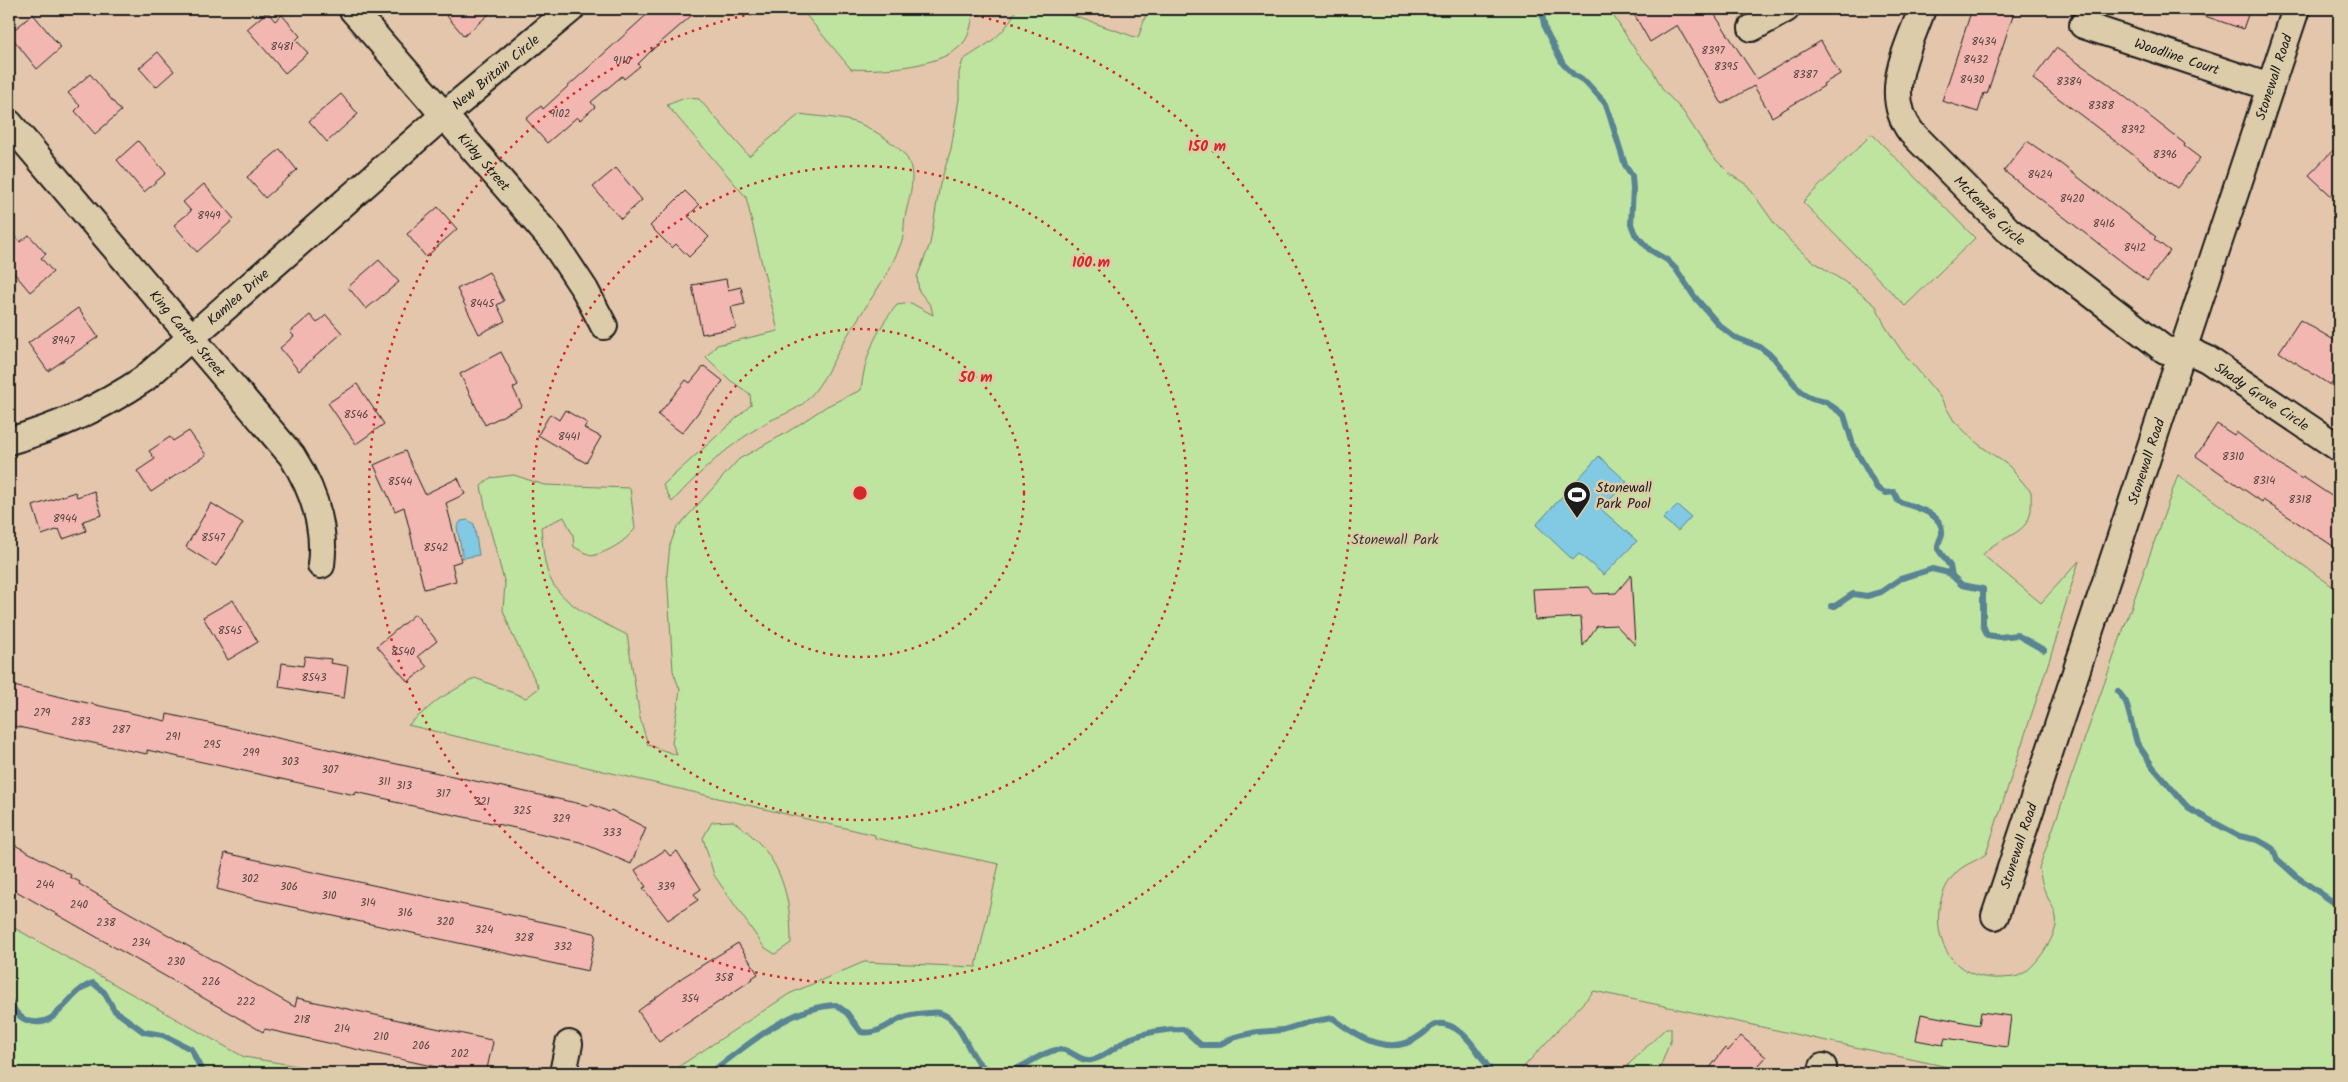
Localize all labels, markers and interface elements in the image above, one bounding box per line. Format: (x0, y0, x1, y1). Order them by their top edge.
street label: New Britain Circle (447, 29, 545, 116)
street label: Stonewall Road (2250, 30, 2299, 123)
house number: 8434 (1971, 33, 1997, 51)
street label: Woodline Court (2131, 33, 2223, 82)
house number: 8481 (271, 38, 293, 56)
house number: 8397 (1701, 42, 1726, 60)
house number: 8432 (1963, 51, 1989, 69)
house number: 9110 (613, 52, 631, 70)
house number: 8395 (1714, 58, 1739, 76)
house number: 8387 (1793, 66, 1818, 84)
house number: 8430 (1960, 71, 1985, 89)
house number: 8384 (2056, 73, 2082, 91)
house number: 8388 (2088, 97, 2114, 115)
house number: 9102 (550, 105, 570, 123)
house number: 8392 (2121, 121, 2145, 139)
street label: Kirby Street (452, 128, 516, 197)
text: 150 m (1188, 135, 1226, 159)
house number: 8396 (2153, 146, 2177, 164)
house number: 8424 (2027, 166, 2053, 184)
street label: McKenzie Circle (1948, 171, 2030, 252)
house number: 8420 (2060, 190, 2085, 208)
house number: 8949 (197, 207, 221, 225)
house number: 8416 (2093, 215, 2115, 233)
house number: 8412 (2124, 239, 2146, 257)
text: 100 m (1072, 251, 1110, 275)
street label: Kamlea Drive (202, 263, 275, 331)
street label: King Carter Street (143, 285, 231, 383)
house number: 8445 (470, 295, 495, 313)
house number: 8947 (51, 332, 75, 350)
street label: Shady Grove Circle (2210, 357, 2314, 437)
text: 50 m (958, 366, 993, 390)
house number: 8546 (344, 406, 368, 424)
street label: Stonewall Road (2122, 415, 2172, 508)
house number: 8441 (558, 428, 580, 446)
house number: 8310 (2222, 448, 2244, 466)
house number: 8314 (2253, 472, 2275, 490)
house number: 8544 (388, 473, 412, 491)
place label: Stonewall Park Pool (1596, 477, 1652, 515)
sports icon: Stonewall Park Pool (1562, 480, 1592, 519)
centre of rings (851, 484, 869, 502)
house number: 8318 (2289, 491, 2312, 509)
house number: 8944 (53, 510, 77, 528)
house number: 8547 (201, 529, 226, 547)
park label: Stonewall Park (1352, 529, 1439, 551)
house number: 8542 (424, 539, 448, 557)
house number: 8545 (218, 622, 243, 640)
house number: 8540 (391, 643, 416, 661)
house number: 8543 (302, 669, 326, 687)
house number: 279 (34, 704, 51, 722)
house number: 283 (71, 713, 91, 731)
house number: 287 (112, 721, 131, 739)
house number: 291 (165, 728, 181, 746)
house number: 295 (203, 736, 222, 754)
house number: 299 (242, 744, 260, 762)
house number: 303 (281, 753, 299, 771)
house number: 307 (322, 761, 339, 779)
house number: 311 (377, 773, 391, 791)
house number: 313 (396, 777, 412, 795)
house number: 317 (436, 785, 451, 803)
house number: 321 (474, 793, 490, 811)
street label: Stonewall Road (1995, 799, 2044, 892)
house number: 325 (513, 802, 532, 820)
house number: 329 (552, 810, 571, 828)
house number: 333 (603, 824, 621, 842)
house number: 302 (241, 870, 259, 888)
house number: 244 (36, 876, 54, 894)
house number: 306 (280, 878, 298, 896)
house number: 339 (657, 878, 676, 896)
house number: 310 (321, 887, 337, 905)
house number: 314 (360, 894, 376, 912)
house number: 240 (70, 896, 88, 914)
house number: 316 (397, 904, 413, 922)
house number: 320 (436, 913, 455, 931)
house number: 238 (96, 914, 116, 932)
house number: 324 (475, 921, 493, 939)
house number: 328 (514, 929, 534, 947)
house number: 234 (132, 934, 150, 952)
house number: 332 (554, 938, 572, 956)
house number: 230 (167, 953, 186, 971)
house number: 358 (715, 969, 734, 987)
house number: 226 (202, 973, 220, 991)
house number: 354 (681, 990, 699, 1008)
house number: 222 (236, 993, 256, 1011)
house number: 218 (294, 1011, 311, 1029)
house number: 214 (334, 1020, 350, 1038)
house number: 210 (373, 1028, 389, 1046)
house number: 206 (412, 1037, 430, 1055)
house number: 202 (451, 1045, 469, 1063)

